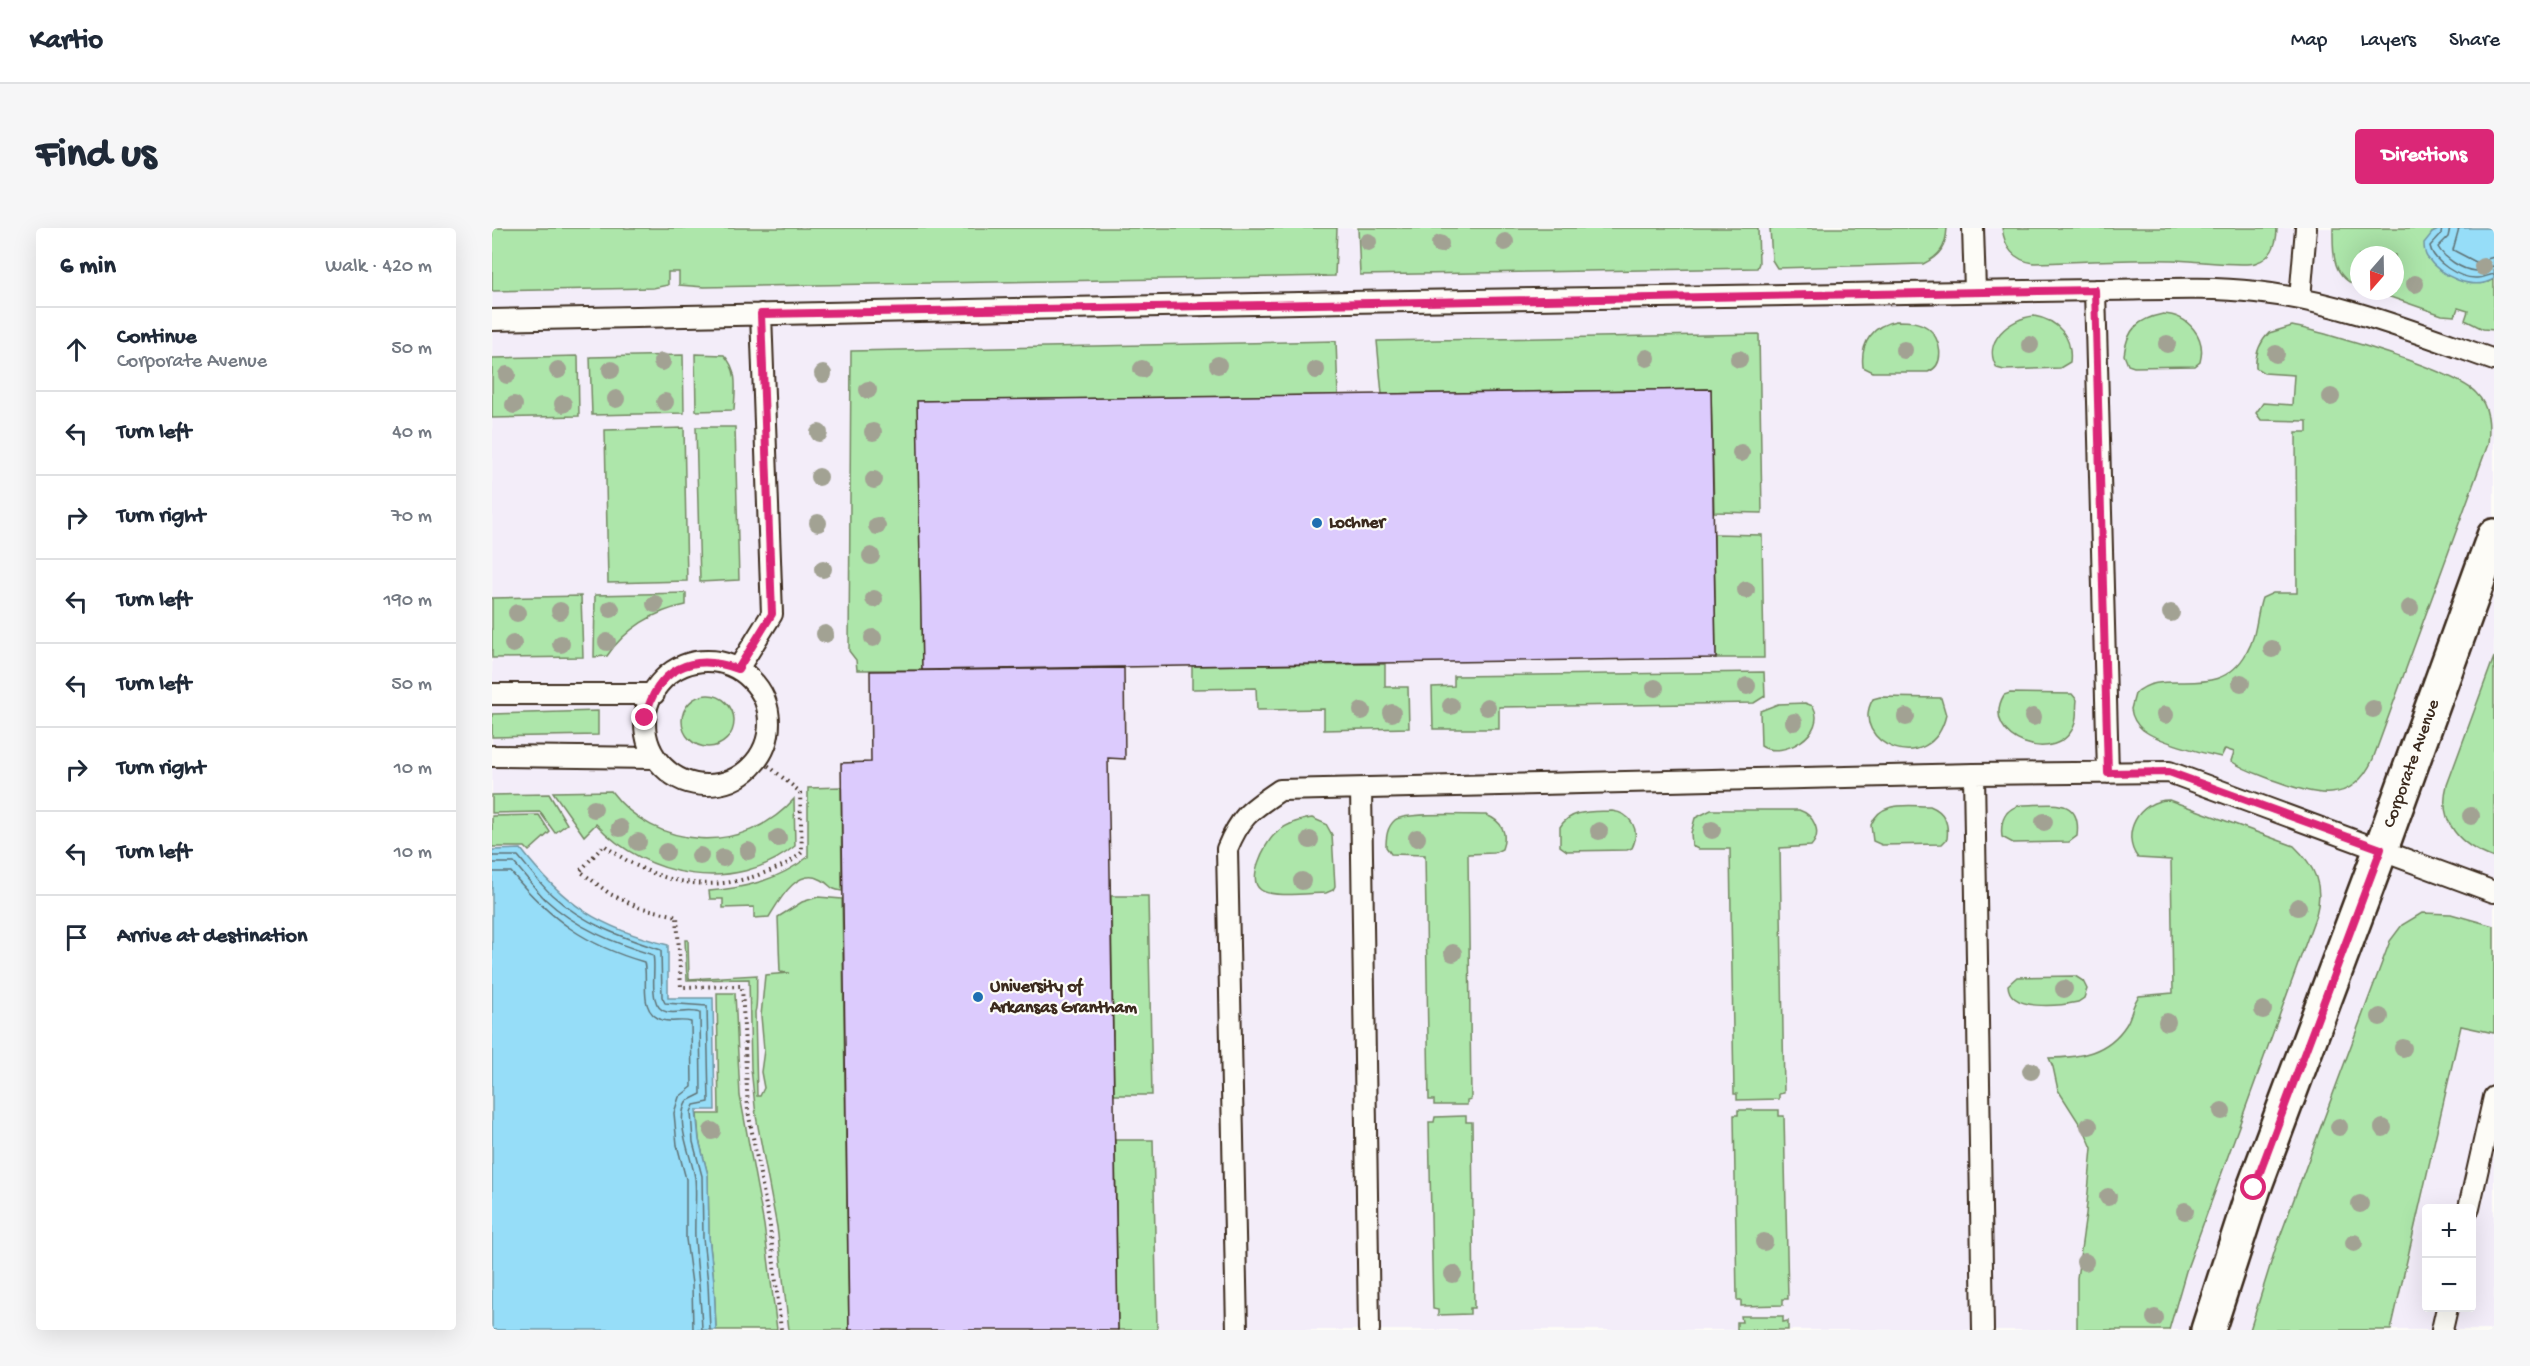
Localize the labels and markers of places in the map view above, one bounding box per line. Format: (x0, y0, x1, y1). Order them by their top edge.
place label: Lochner (1329, 513, 1388, 534)
marker: Lochner (1310, 516, 1324, 530)
place label: University of Arkansas Grantham (989, 977, 1137, 1019)
marker: University of Arkansas Grantham (971, 990, 985, 1004)

